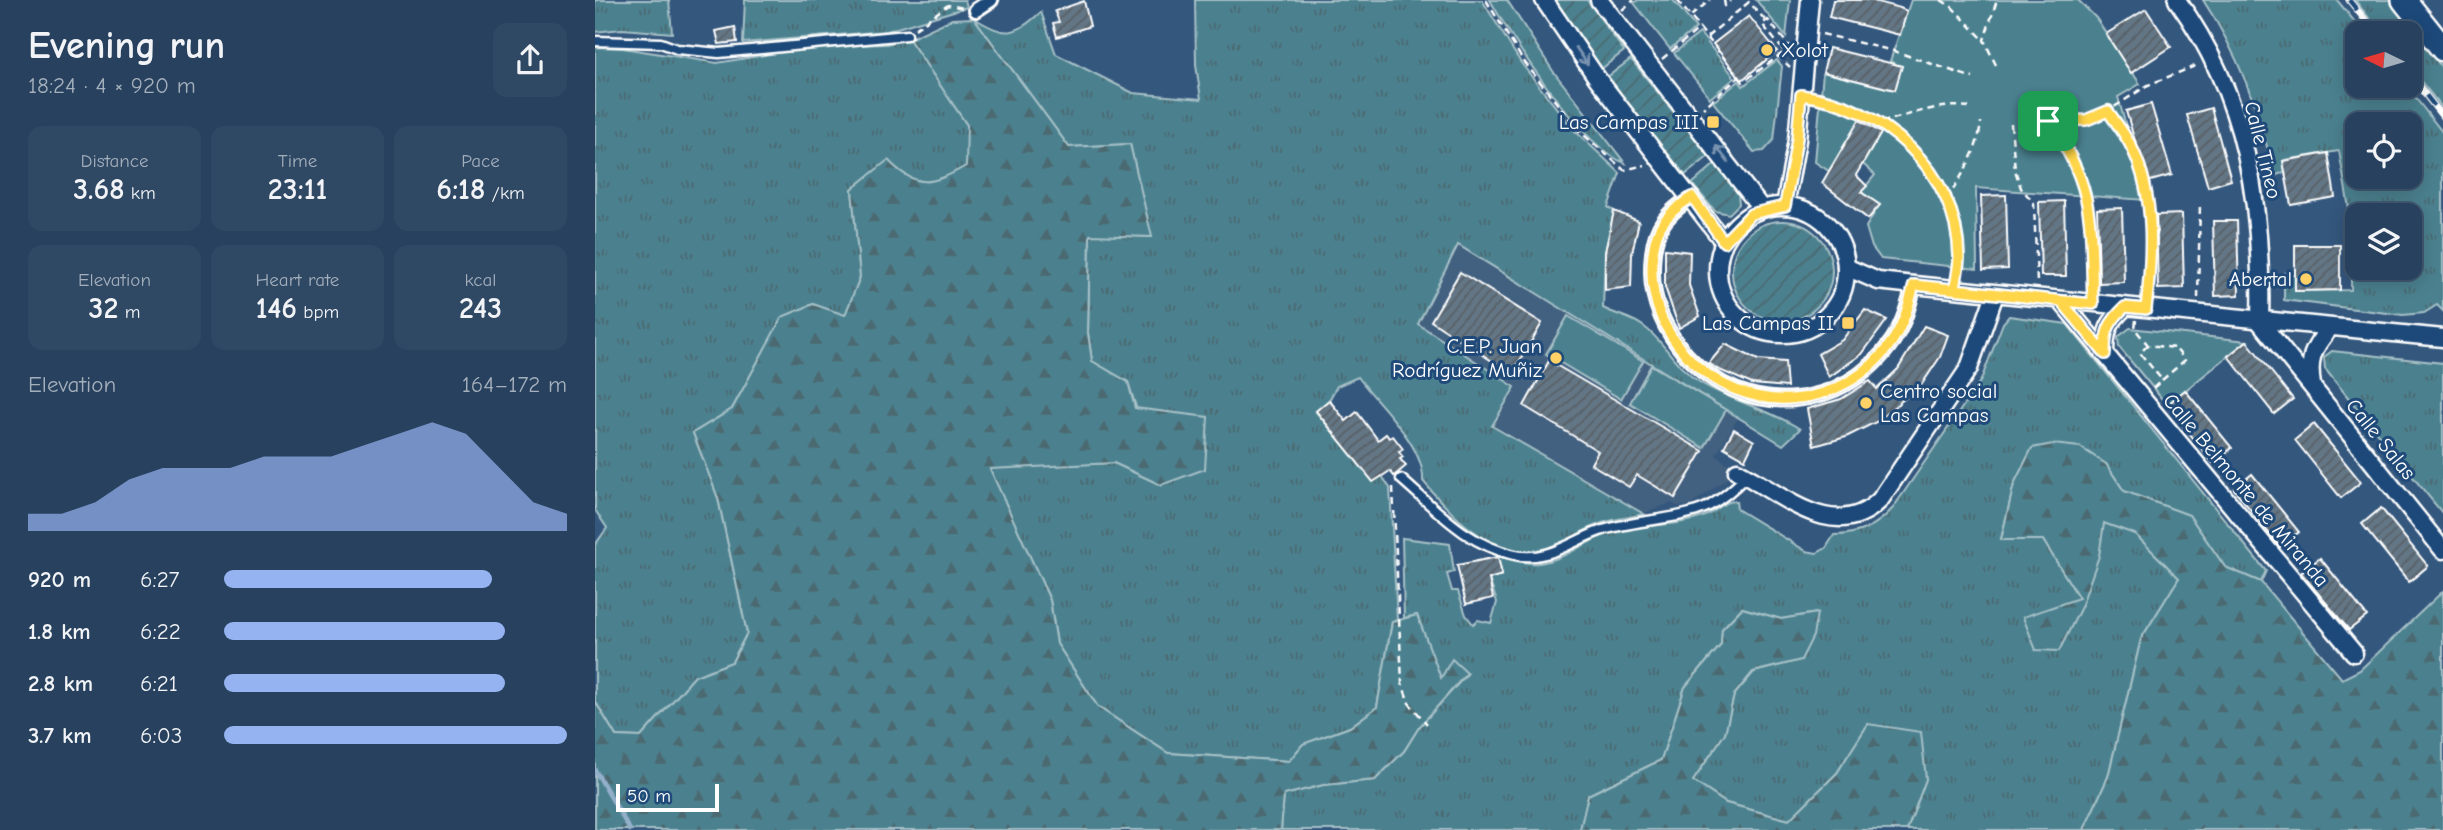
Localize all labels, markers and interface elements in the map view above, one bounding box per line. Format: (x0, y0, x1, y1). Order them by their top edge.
north arrow (2345, 21, 2422, 98)
map controls (2345, 21, 2422, 280)
button: share (493, 23, 567, 97)
text: Evening run (28, 24, 225, 68)
place label: Xolot (1781, 38, 1829, 62)
marker: Xolot (1759, 42, 1775, 58)
one-way arrow (1575, 46, 1589, 65)
text: 18:24 · 4 × 920 m (28, 72, 196, 99)
pin (2018, 91, 2078, 151)
street label: Calle Tineo (2239, 99, 2287, 201)
icon: arrive (2029, 102, 2067, 140)
place label: Las Campas III (1559, 110, 1699, 134)
button: locate (2345, 112, 2422, 189)
marker: Las Campas III (1705, 114, 1721, 130)
one-way arrow (1714, 146, 1729, 164)
text: Distance (80, 150, 149, 172)
text: Time (278, 150, 317, 172)
text: Pace (461, 150, 500, 172)
text: 3.68 (73, 172, 125, 207)
text: 23:11 (268, 172, 327, 207)
text: 6:18 (436, 172, 485, 207)
text: km (125, 182, 156, 204)
text: /km (485, 182, 525, 204)
button: layers (2345, 203, 2422, 280)
place label: Abertal (2229, 267, 2292, 291)
text: Elevation (78, 269, 151, 291)
text: Heart rate (256, 269, 339, 291)
text: kcal (465, 269, 496, 291)
marker: Abertal (2298, 271, 2314, 287)
text: 32 (89, 291, 118, 326)
text: 146 (256, 291, 297, 326)
text: 243 (459, 291, 502, 326)
text: m (118, 301, 140, 323)
text: bpm (297, 301, 339, 323)
place label: Las Campas II (1702, 311, 1834, 335)
marker: Las Campas II (1840, 315, 1856, 331)
place label: C.E.P. Juan Rodríguez Muñiz (1392, 334, 1542, 382)
marker: C.E.P. Juan Rodríguez Muñiz (1548, 350, 1564, 366)
text: Elevation (28, 371, 116, 398)
text: 164–172 m (462, 371, 567, 398)
place label: Centro social Las Campas (1880, 379, 1997, 427)
street label: Calle Belmonte de Miranda (2158, 388, 2334, 592)
street label: Calle Salas (2341, 394, 2421, 484)
marker: Centro social Las Campas (1858, 395, 1874, 411)
text: 920 m (28, 566, 91, 593)
text: 6:27 (140, 566, 180, 593)
text: 1.8 km (28, 618, 91, 645)
text: 6:22 (140, 618, 181, 645)
text: 2.8 km (28, 670, 93, 697)
text: 6:21 (140, 670, 178, 697)
text: 3.7 km (28, 722, 92, 749)
text: 6:03 (140, 722, 182, 749)
scale bar (616, 781, 719, 813)
text: 50 m (627, 785, 671, 807)

